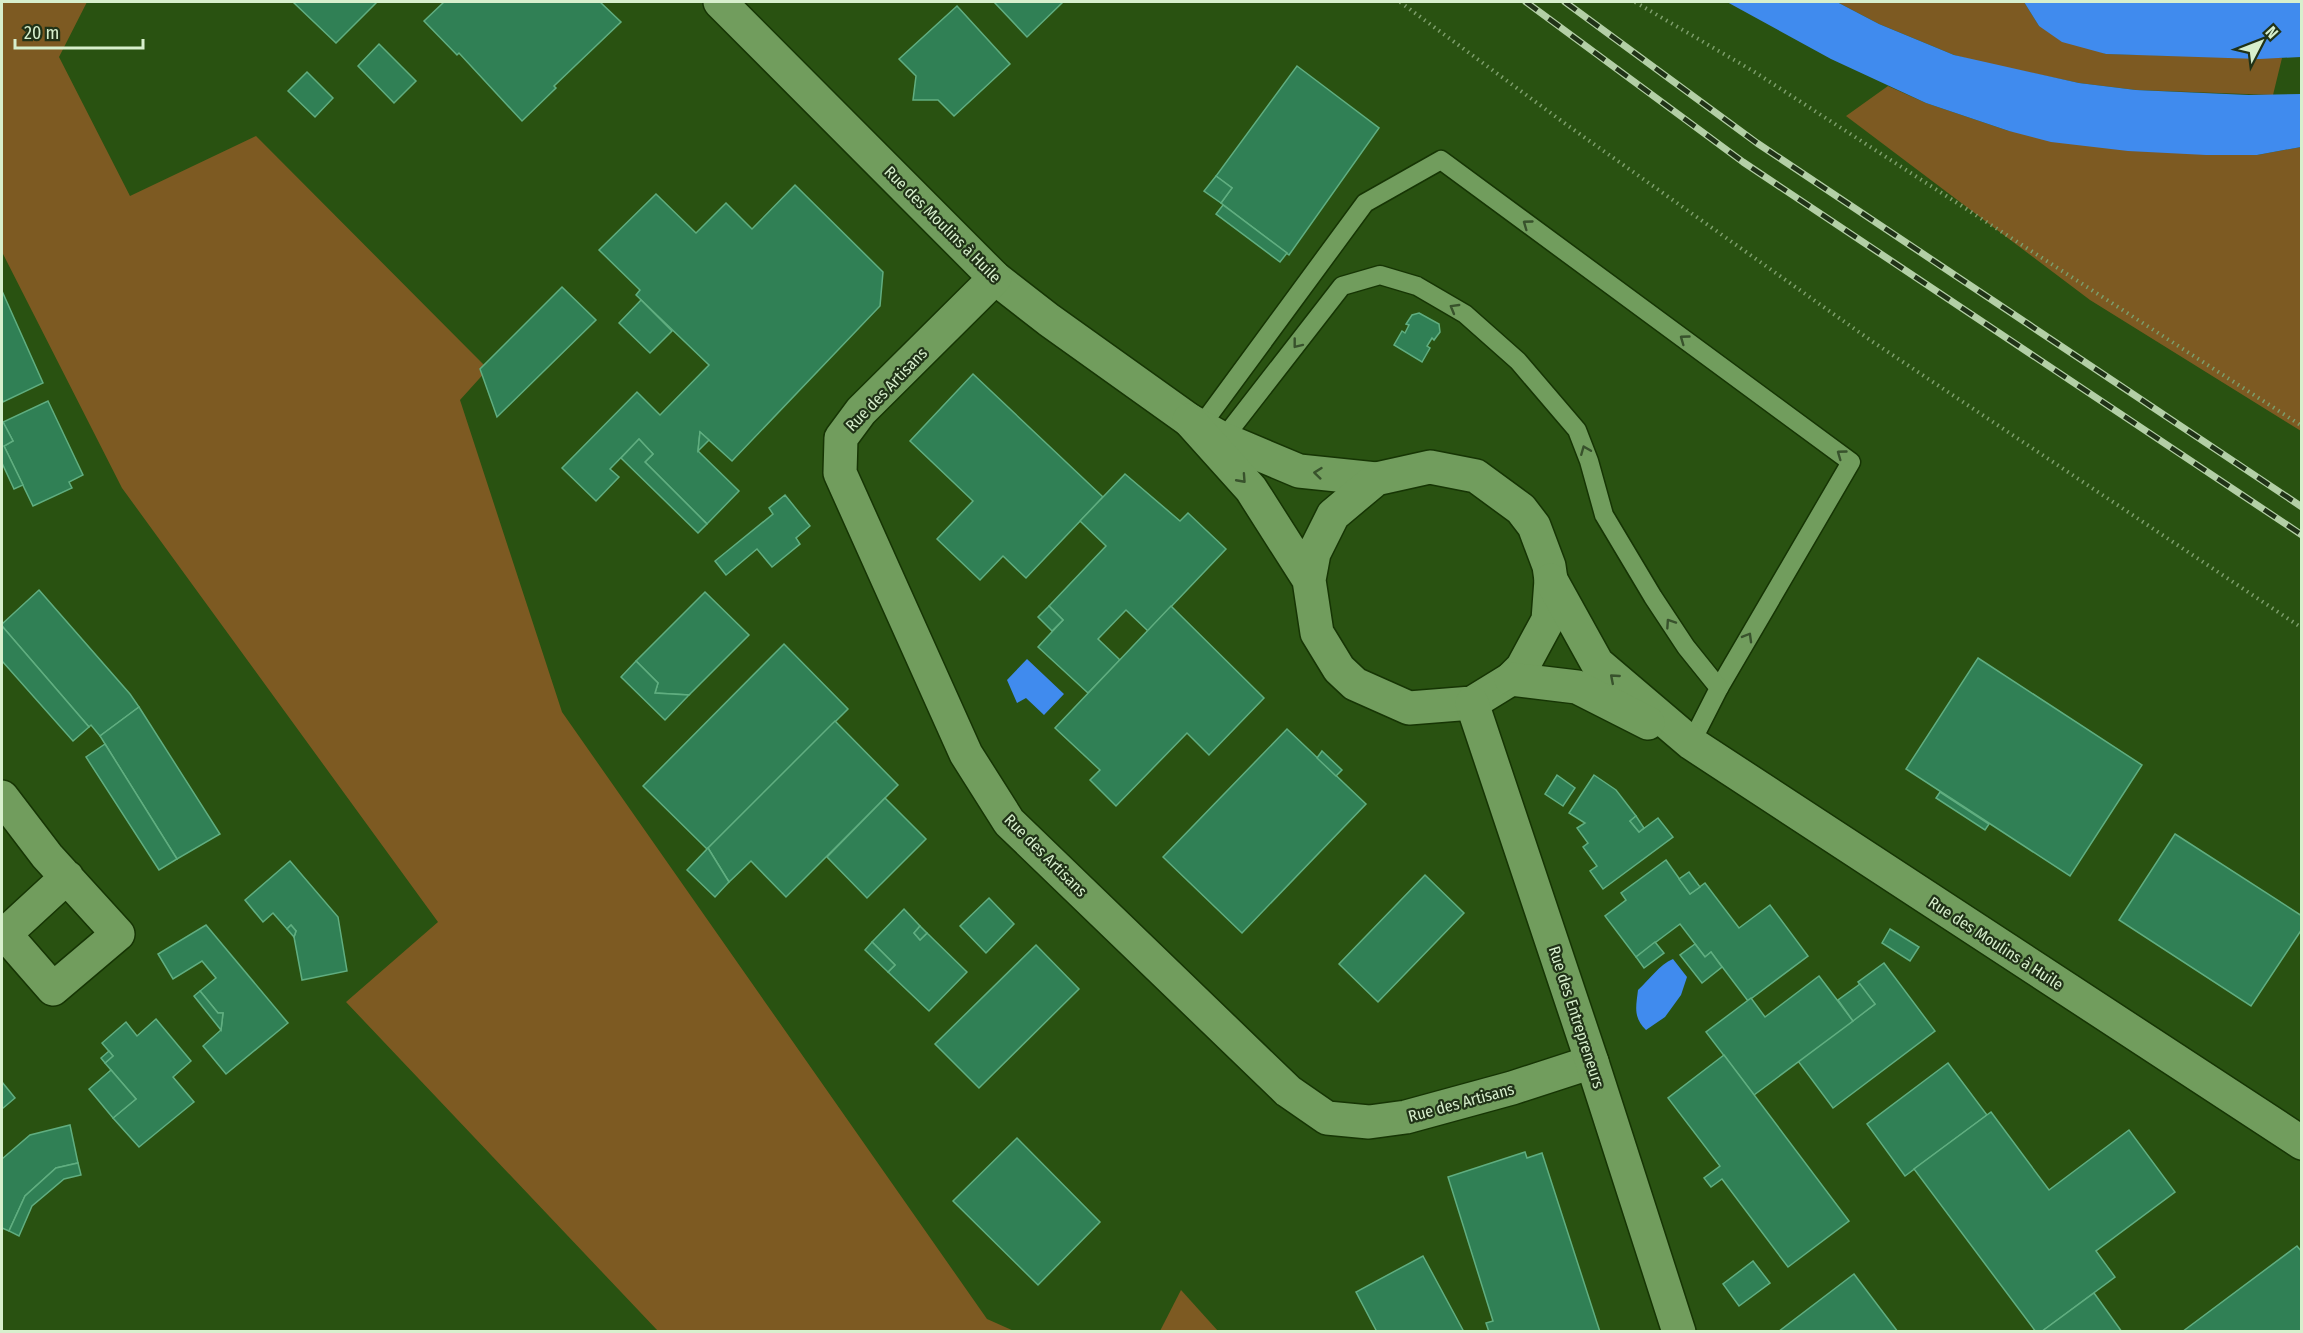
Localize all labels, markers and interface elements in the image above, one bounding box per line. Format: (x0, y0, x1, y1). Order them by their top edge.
scale bar (15, 12, 142, 50)
north arrow (2231, 12, 2291, 72)
text: 20 m (24, 22, 59, 44)
text: N (2262, 22, 2282, 42)
street label: Rue des Moulins à Huile (880, 162, 1005, 287)
one-way arrow (1522, 220, 1533, 231)
one-way arrow (1450, 304, 1460, 315)
one-way arrow (1680, 335, 1691, 346)
one-way arrow (1293, 337, 1304, 348)
street label: Rue des Artisans (842, 343, 931, 435)
one-way arrow (1579, 445, 1592, 456)
one-way arrow (1837, 451, 1848, 462)
one-way arrow (1313, 467, 1323, 480)
one-way arrow (1235, 472, 1246, 483)
one-way arrow (1666, 619, 1677, 630)
one-way arrow (1741, 633, 1753, 643)
one-way arrow (1610, 674, 1621, 685)
street label: Rue des Artisans (1000, 810, 1091, 901)
street label: Rue des Moulins à Huile (1925, 893, 2067, 994)
street label: Rue des Entrepreneurs (1545, 944, 1609, 1091)
street label: Rue des Artisans (1406, 1079, 1516, 1126)

